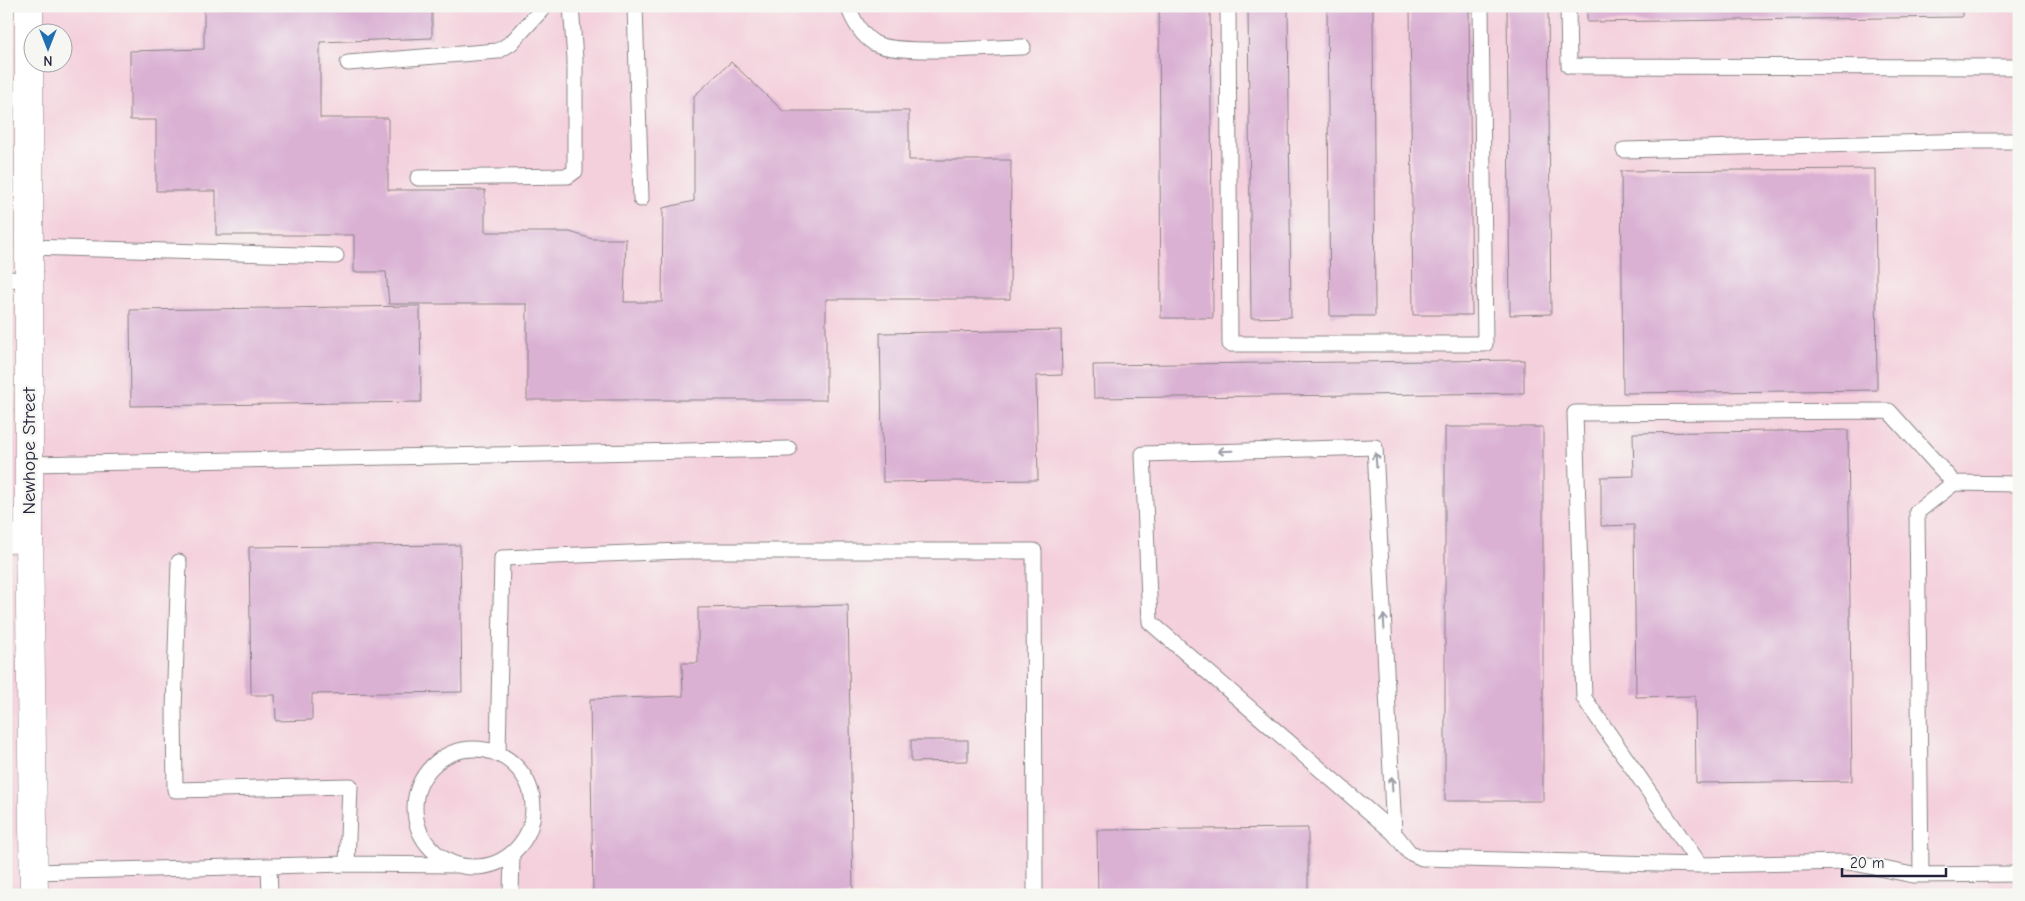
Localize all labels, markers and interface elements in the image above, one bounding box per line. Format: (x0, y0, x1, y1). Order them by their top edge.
north arrow (22, 22, 72, 72)
text: N (43, 52, 53, 69)
street label: Newhope Street (18, 387, 40, 515)
one-way arrow (1218, 447, 1234, 456)
one-way arrow (1371, 452, 1381, 468)
one-way arrow (1379, 614, 1388, 630)
one-way arrow (1387, 777, 1396, 793)
scale bar (1842, 846, 1946, 878)
text: 20 m (1850, 854, 1884, 872)

